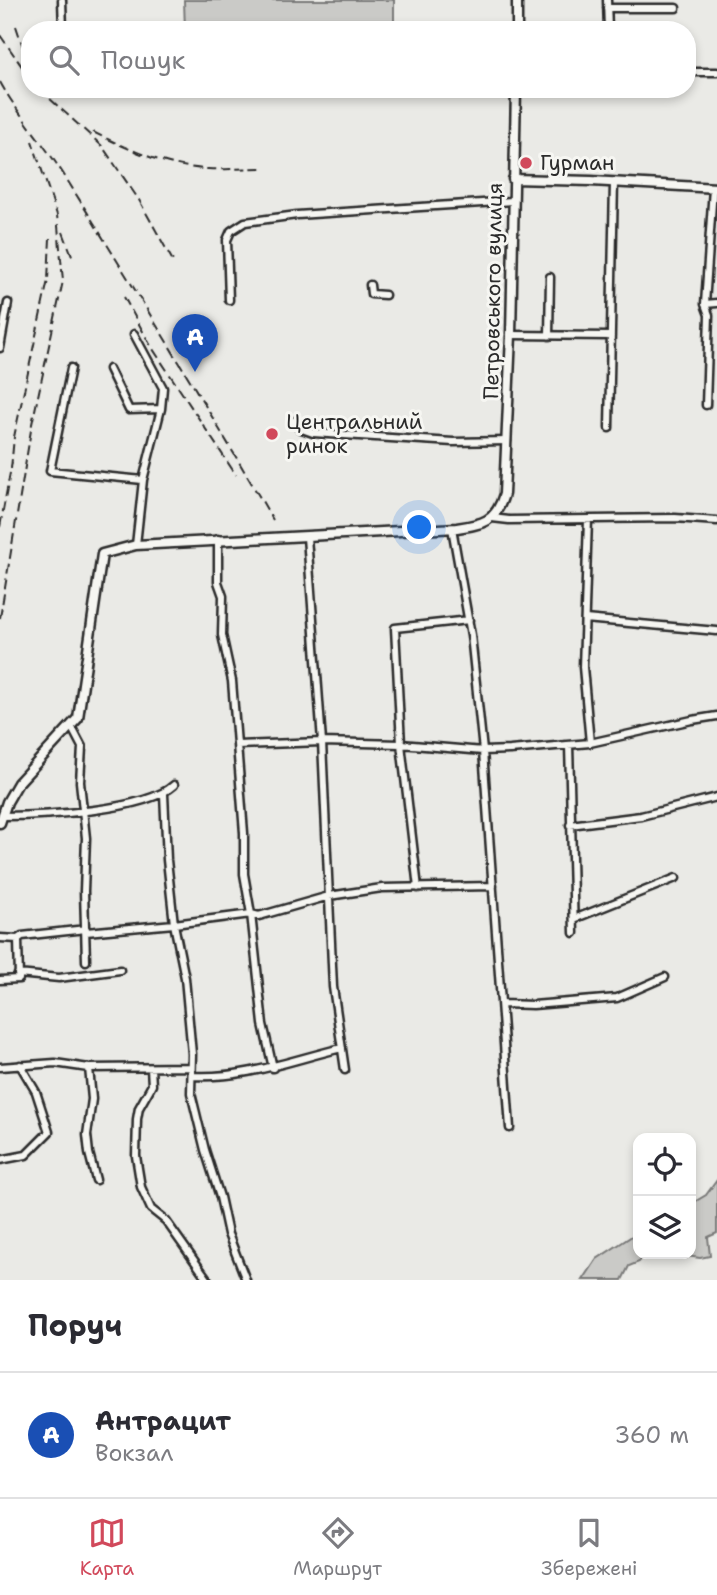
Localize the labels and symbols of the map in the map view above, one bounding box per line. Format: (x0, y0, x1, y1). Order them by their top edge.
place label: Гурман (540, 149, 614, 177)
marker: Гурман (518, 155, 534, 171)
street label: Петровського вулиця (477, 182, 509, 400)
pin: A (172, 314, 218, 372)
place label: Центральний ринок (286, 408, 423, 460)
marker: Центральний ринок (264, 426, 280, 442)
your location (402, 510, 436, 544)

